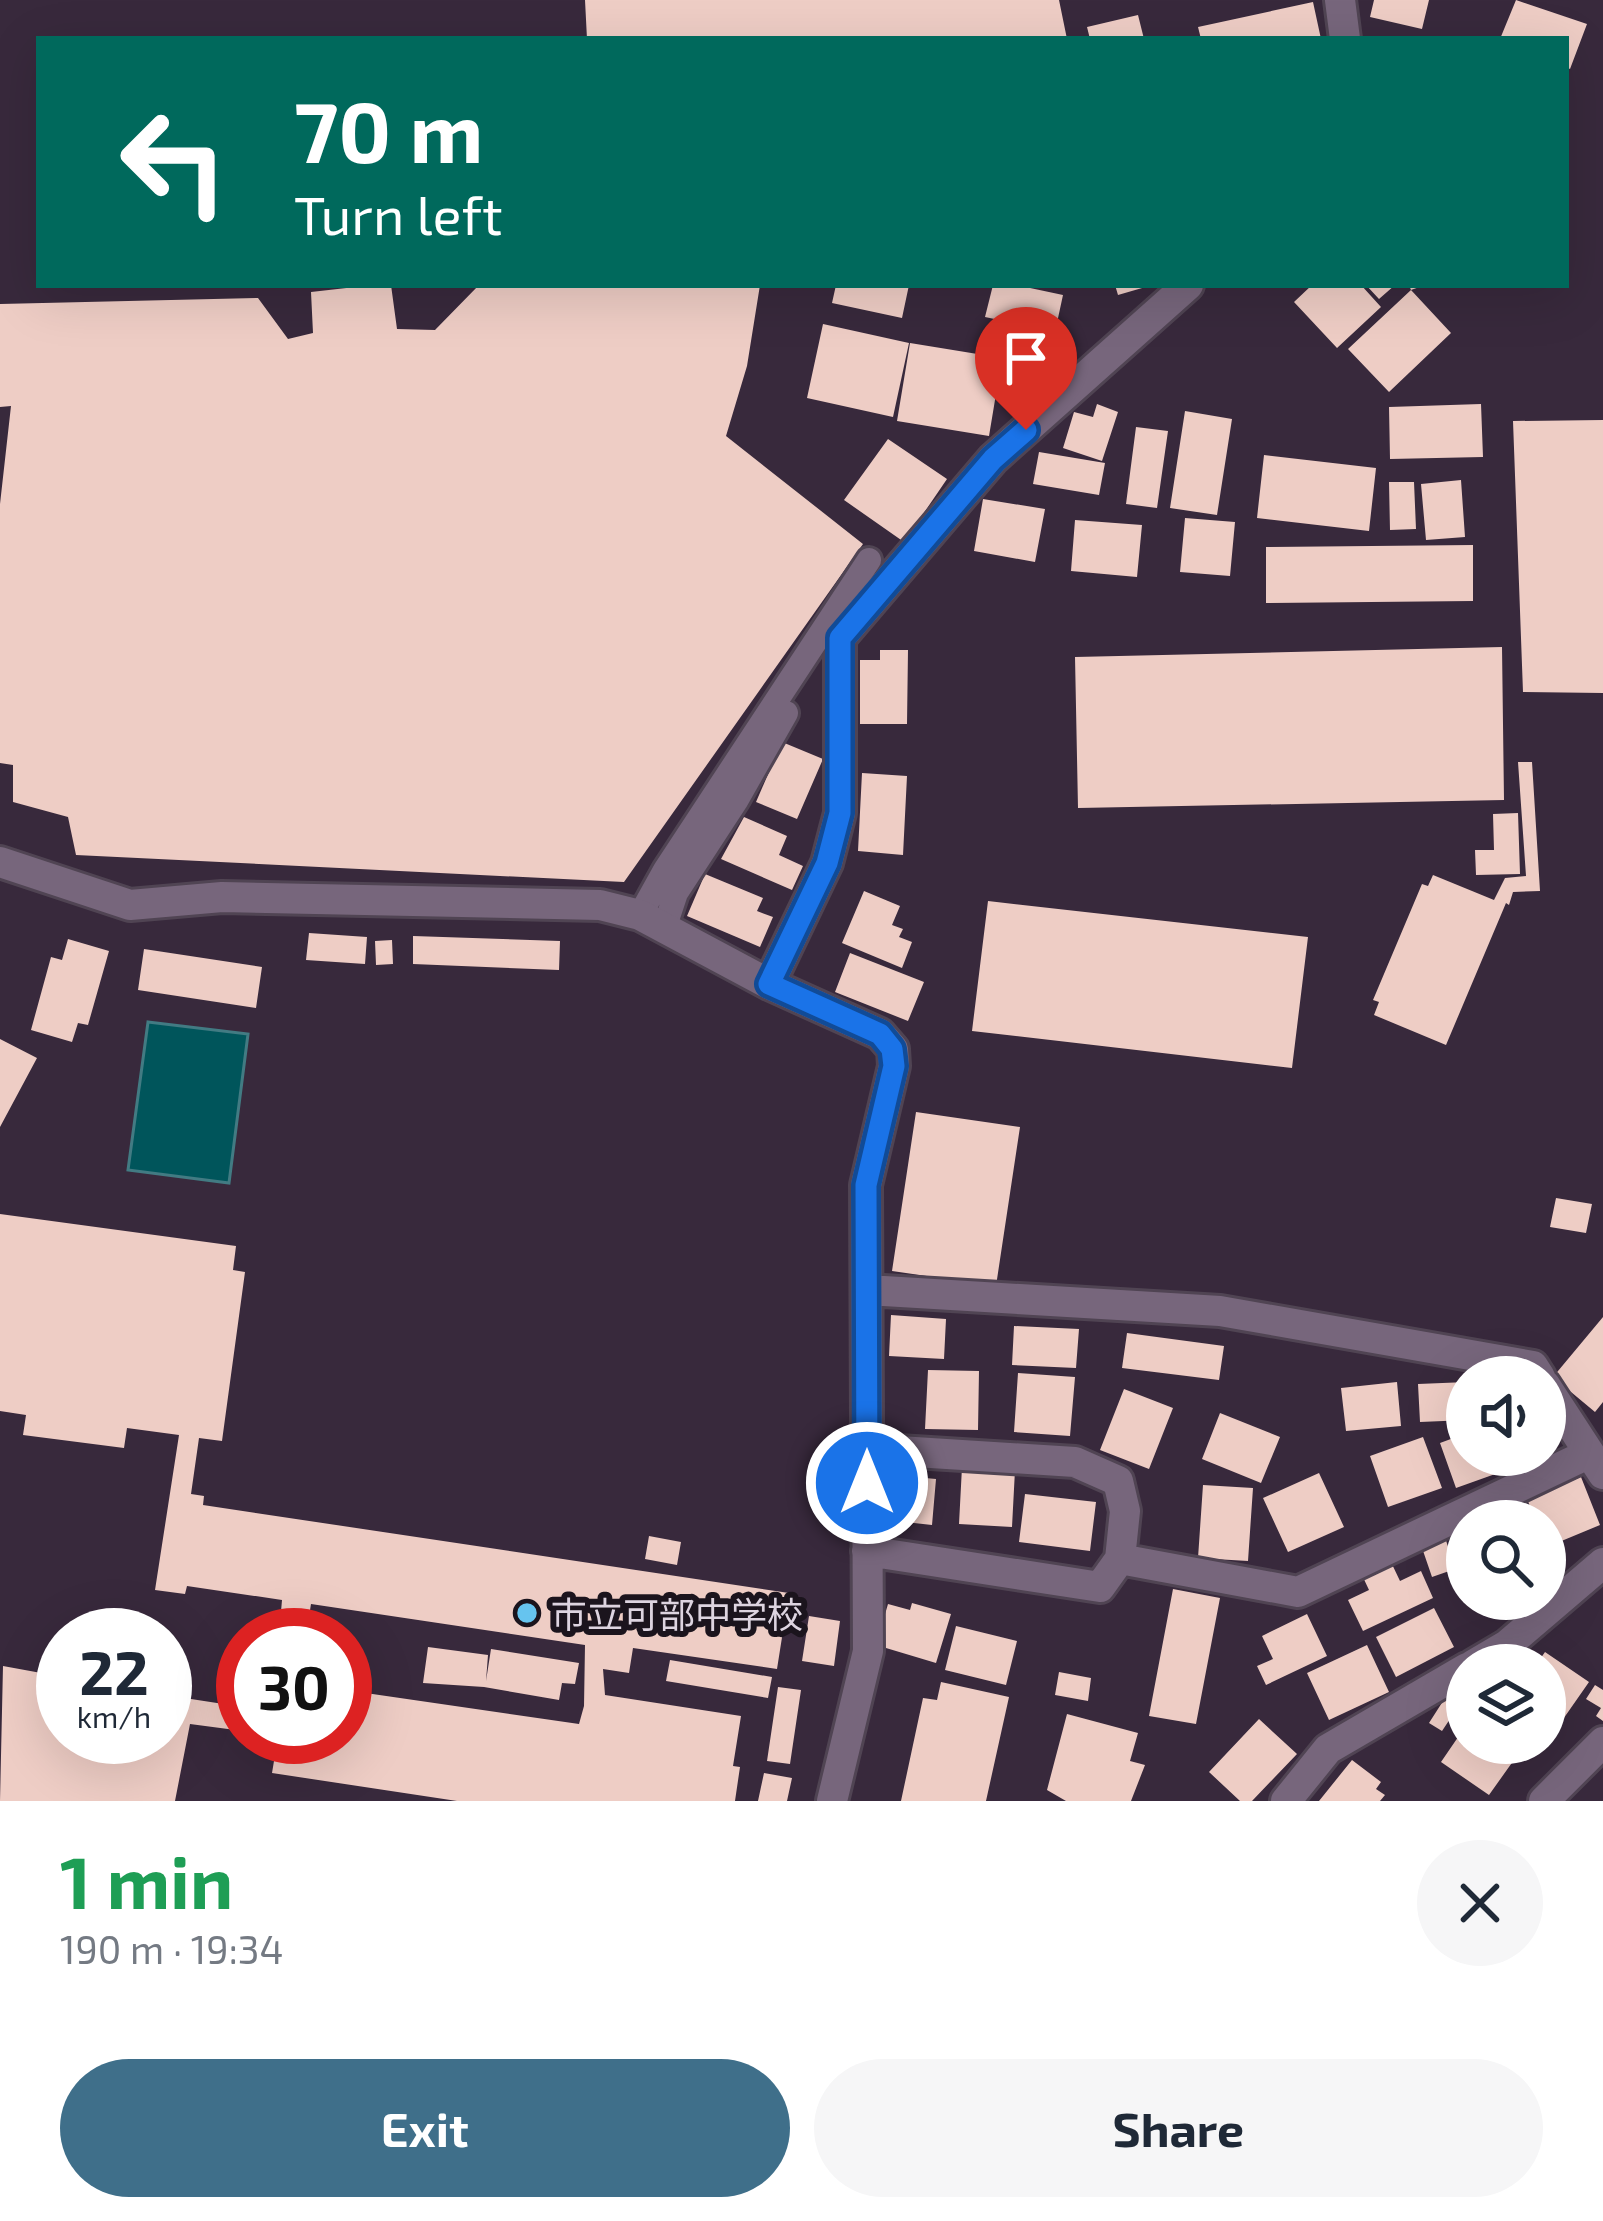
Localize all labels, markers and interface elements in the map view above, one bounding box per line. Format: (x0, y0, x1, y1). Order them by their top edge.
text: 70 m (294, 79, 484, 180)
icon: left (96, 84, 252, 240)
text: Turn left (294, 181, 503, 246)
pin (975, 307, 1077, 430)
icon: arrive (993, 325, 1059, 391)
map controls (1446, 1356, 1566, 1764)
button: sound (1446, 1356, 1566, 1476)
position arrow (804, 1420, 930, 1546)
button: search (1446, 1500, 1566, 1620)
place label: 市立可部中学校 (551, 1592, 803, 1635)
marker: 市立可部中学校 (514, 1600, 540, 1626)
speed limit sign: 30 (216, 1608, 372, 1764)
text: 22 (79, 1635, 149, 1707)
button: layers (1446, 1644, 1566, 1764)
text: km/h (77, 1698, 151, 1734)
text: 1 min (60, 1837, 233, 1923)
button: close (1417, 1840, 1543, 1966)
text: 190 m · 19:34 (60, 1925, 284, 1972)
button: Exit (60, 2059, 790, 2197)
button: Share (814, 2059, 1543, 2197)

